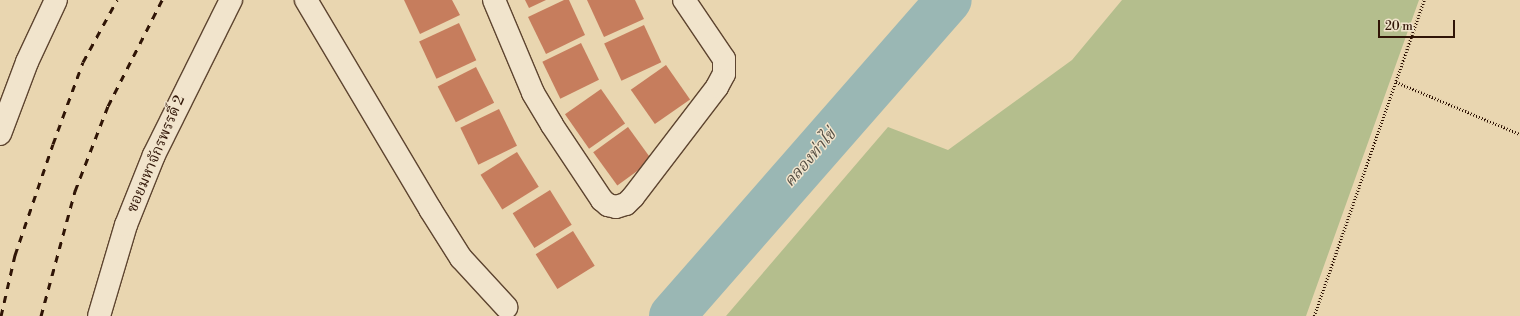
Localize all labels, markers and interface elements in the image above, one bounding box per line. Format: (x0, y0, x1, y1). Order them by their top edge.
scale bar (1380, 12, 1457, 38)
text: 20 m (1385, 19, 1413, 34)
street label: ซอยมหาจักรพรรดิ์ 2 (123, 93, 189, 215)
water label: คลองท่าไข่ (780, 125, 840, 191)

